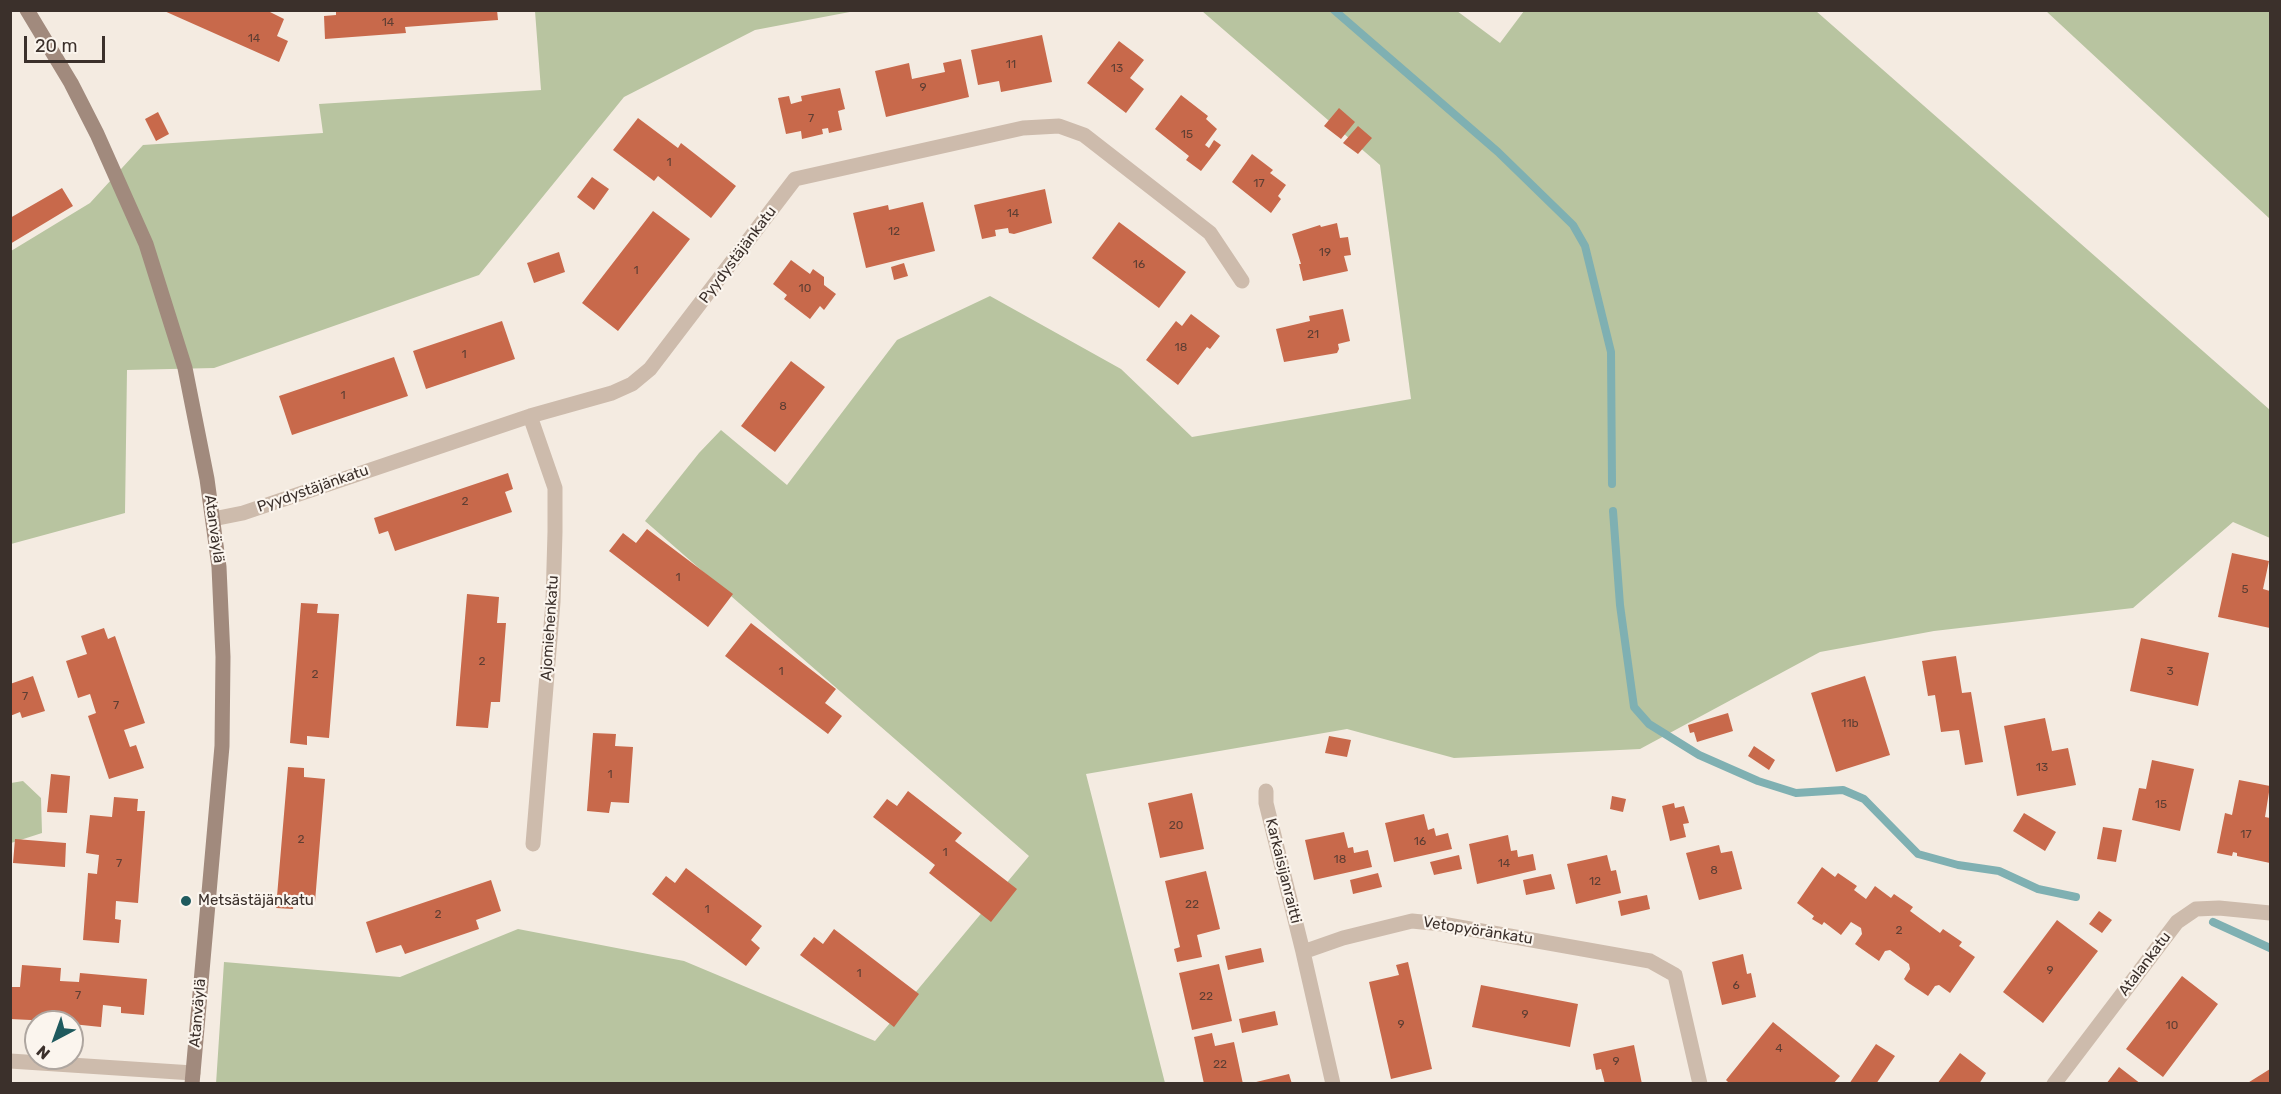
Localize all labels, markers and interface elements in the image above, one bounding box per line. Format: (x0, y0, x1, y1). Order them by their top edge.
house number: 14 (382, 16, 394, 30)
scale bar (27, 24, 108, 62)
house number: 14 (248, 32, 260, 46)
text: 20 m (35, 35, 77, 57)
house number: 11 (1006, 58, 1016, 72)
house number: 13 (1111, 62, 1123, 76)
house number: 9 (919, 81, 927, 95)
house number: 7 (808, 112, 814, 126)
house number: 15 (1181, 128, 1193, 142)
house number: 1 (666, 156, 672, 170)
house number: 17 (1253, 177, 1265, 191)
street label: Pyydystäjänkatu (696, 203, 780, 307)
house number: 14 (1007, 207, 1019, 221)
house number: 12 (888, 225, 900, 239)
house number: 19 (1319, 246, 1331, 260)
house number: 16 (1133, 258, 1145, 272)
house number: 1 (633, 264, 639, 278)
house number: 10 (799, 282, 811, 296)
house number: 21 (1307, 328, 1319, 342)
house number: 18 (1175, 341, 1187, 355)
house number: 1 (461, 348, 467, 362)
house number: 1 (340, 389, 346, 403)
house number: 8 (779, 400, 787, 414)
street label: Pyydystäjänkatu (255, 461, 371, 517)
street label: Atanväylä (200, 494, 228, 564)
house number: 2 (461, 495, 469, 509)
house number: 1 (675, 571, 681, 585)
street label: Ajomiehenkatu (537, 575, 563, 681)
house number: 5 (2241, 583, 2249, 597)
house number: 2 (478, 655, 486, 669)
house number: 1 (778, 665, 784, 679)
house number: 3 (2166, 665, 2174, 679)
house number: 2 (311, 668, 319, 682)
house number: 7 (22, 690, 28, 704)
house number: 7 (113, 699, 119, 713)
house number: 11b (1841, 717, 1859, 731)
house number: 13 (2036, 761, 2048, 775)
house number: 1 (607, 768, 613, 782)
house number: 15 (2155, 798, 2167, 812)
street label: Karkaisijanraitti (1261, 817, 1305, 925)
house number: 20 (1169, 819, 1183, 833)
house number: 17 (2240, 828, 2252, 842)
house number: 2 (297, 833, 305, 847)
house number: 16 (1414, 835, 1426, 849)
house number: 1 (942, 846, 948, 860)
house number: 18 (1334, 853, 1346, 867)
house number: 7 (116, 857, 122, 871)
house number: 14 (1498, 857, 1510, 871)
house number: 8 (1710, 864, 1718, 878)
house number: 12 (1589, 875, 1601, 889)
place label: Metsästäjänkatu (198, 892, 314, 910)
marker: Metsästäjänkatu (179, 894, 193, 908)
house number: 22 (1185, 898, 1199, 912)
house number: 1 (704, 903, 710, 917)
house number: 2 (434, 908, 442, 922)
street label: Vetopyöränkatu (1422, 913, 1534, 949)
house number: 2 (1895, 924, 1903, 938)
street label: Atalankatu (2115, 928, 2175, 1000)
house number: 9 (2046, 964, 2054, 978)
house number: 1 (856, 967, 862, 981)
street label: Atanväylä (186, 978, 210, 1048)
house number: 6 (1732, 979, 1740, 993)
house number: 7 (75, 989, 81, 1003)
house number: 22 (1199, 990, 1213, 1004)
house number: 9 (1521, 1008, 1529, 1022)
north arrow (24, 1010, 84, 1070)
house number: 9 (1397, 1018, 1405, 1032)
house number: 10 (2166, 1019, 2178, 1033)
text: N (33, 1042, 54, 1063)
house number: 4 (1775, 1042, 1783, 1056)
house number: 9 (1612, 1055, 1620, 1069)
house number: 22 (1213, 1058, 1227, 1072)

